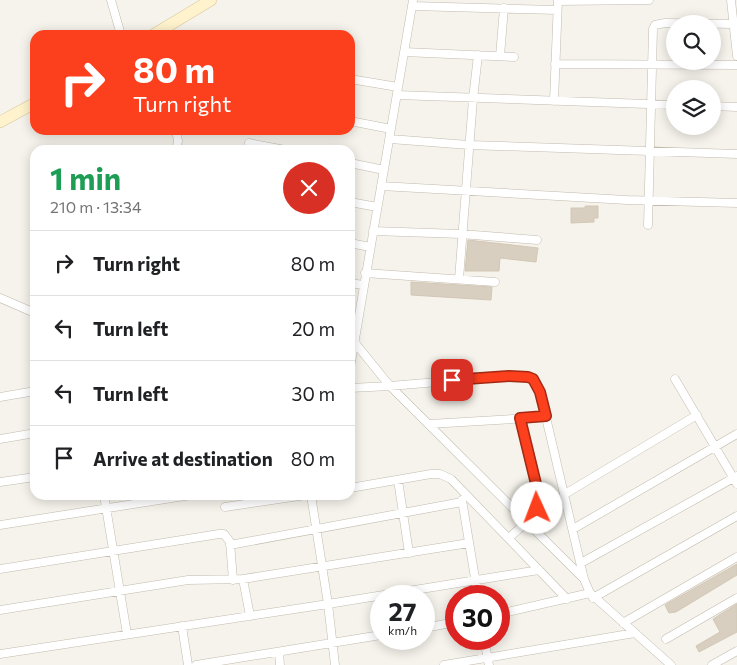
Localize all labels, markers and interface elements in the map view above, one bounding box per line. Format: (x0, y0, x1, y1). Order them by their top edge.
map controls (666, 15, 721, 135)
button: search (666, 15, 721, 70)
text: 80 m (133, 47, 215, 90)
icon: right (50, 50, 115, 115)
button: layers (666, 80, 721, 135)
text: Turn right (133, 90, 231, 117)
text: 1 min (50, 159, 121, 196)
button: close (283, 162, 335, 214)
text: 210 m · 13:34 (50, 197, 142, 216)
icon: right (50, 249, 78, 277)
text: Turn right (93, 252, 180, 275)
text: 80 m (291, 252, 335, 275)
icon: left (50, 314, 78, 342)
text: Turn left (93, 317, 168, 340)
text: 20 m (292, 317, 335, 340)
pin (431, 359, 473, 401)
icon: arrive (438, 366, 466, 394)
icon: left (50, 379, 78, 407)
text: Turn left (93, 382, 168, 405)
text: 30 m (292, 382, 335, 405)
icon: arrive (50, 444, 78, 472)
text: Arrive at destination (93, 447, 273, 470)
text: 80 m (291, 447, 335, 470)
position arrow (510, 481, 562, 533)
speed limit sign: 30 (445, 585, 510, 650)
text: 27 (389, 596, 416, 626)
text: km/h (388, 623, 417, 637)

